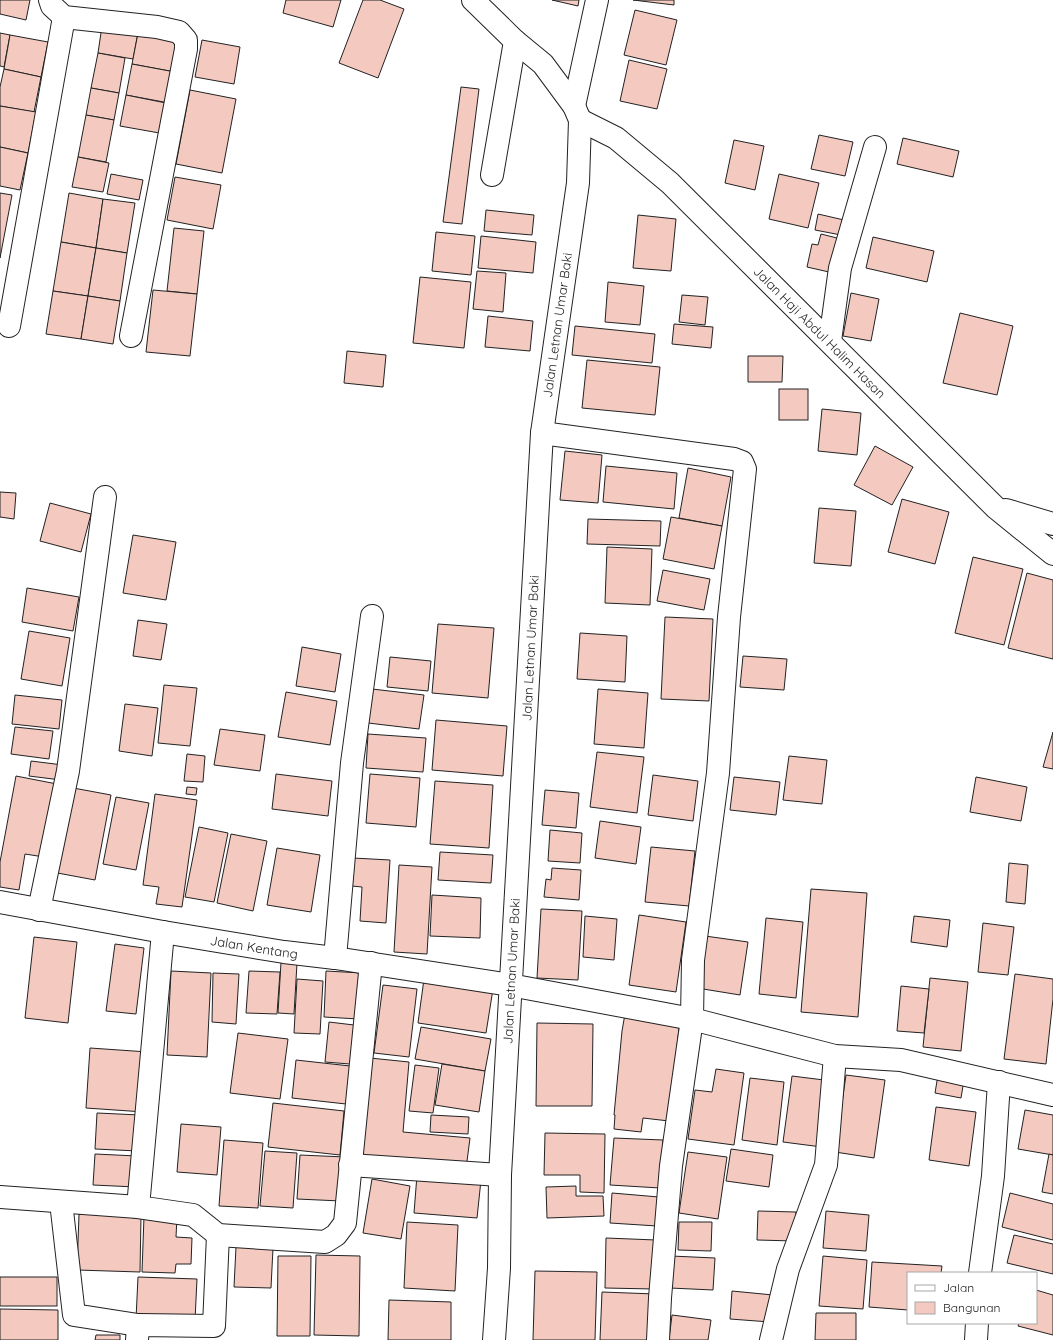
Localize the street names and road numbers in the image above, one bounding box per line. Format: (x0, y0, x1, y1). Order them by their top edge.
street label: Jalan Letnan Umar Baki (539, 252, 575, 398)
street label: Jalan Haji Abdul Halim Hasan (750, 263, 889, 402)
street label: Jalan Letnan Umar Baki (518, 575, 542, 721)
street label: Jalan Letnan Umar Baki (499, 898, 523, 1044)
street label: Jalan Kentang (209, 932, 299, 962)

